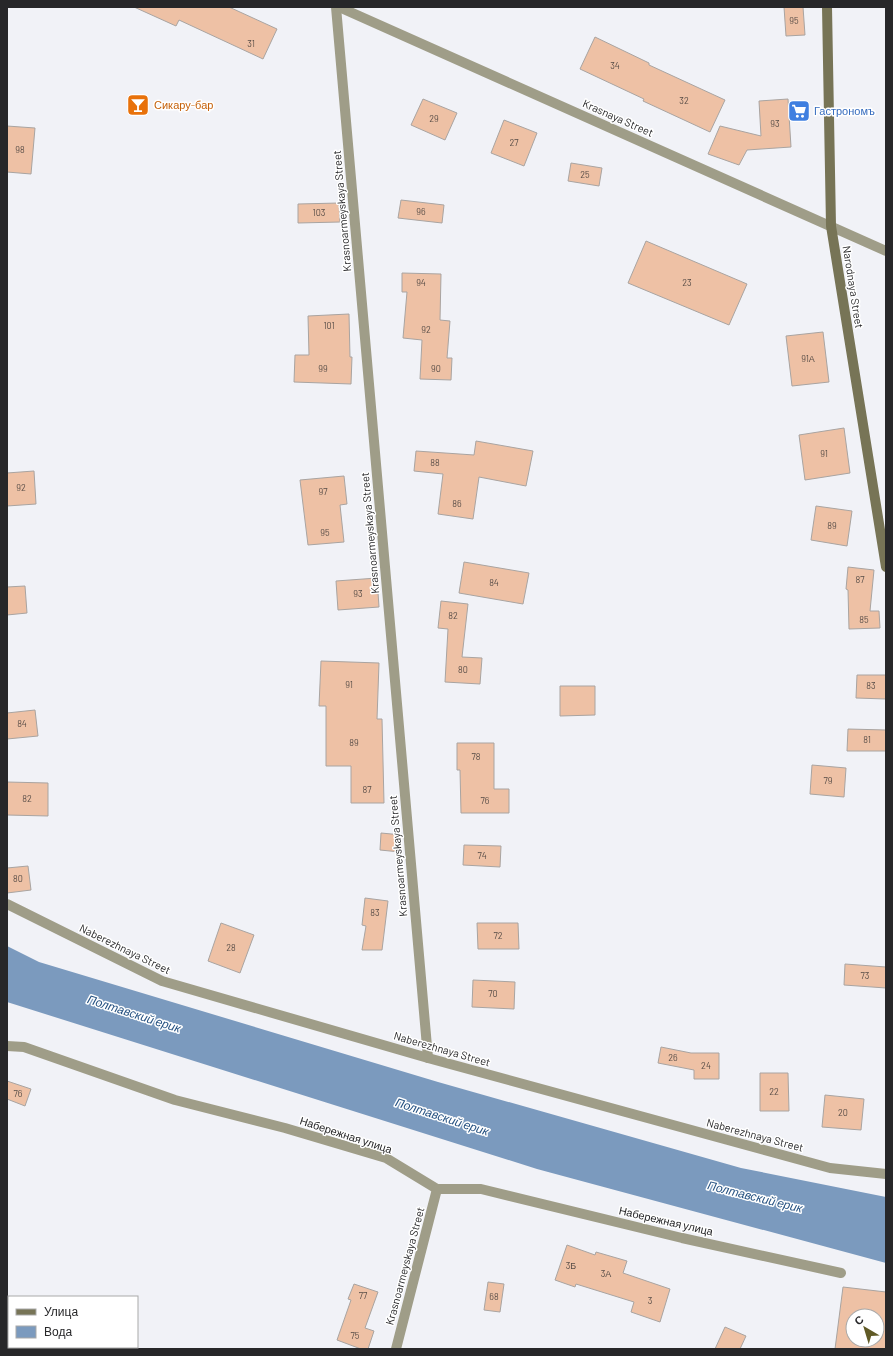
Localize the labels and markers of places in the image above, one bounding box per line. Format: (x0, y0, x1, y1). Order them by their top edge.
bar icon: Сикару-бар (125, 92, 151, 118)
place label: Сикару-бар (154, 98, 213, 111)
supermarket icon: Гастрономъ (786, 98, 812, 124)
place label: Гастрономъ (814, 104, 875, 117)

